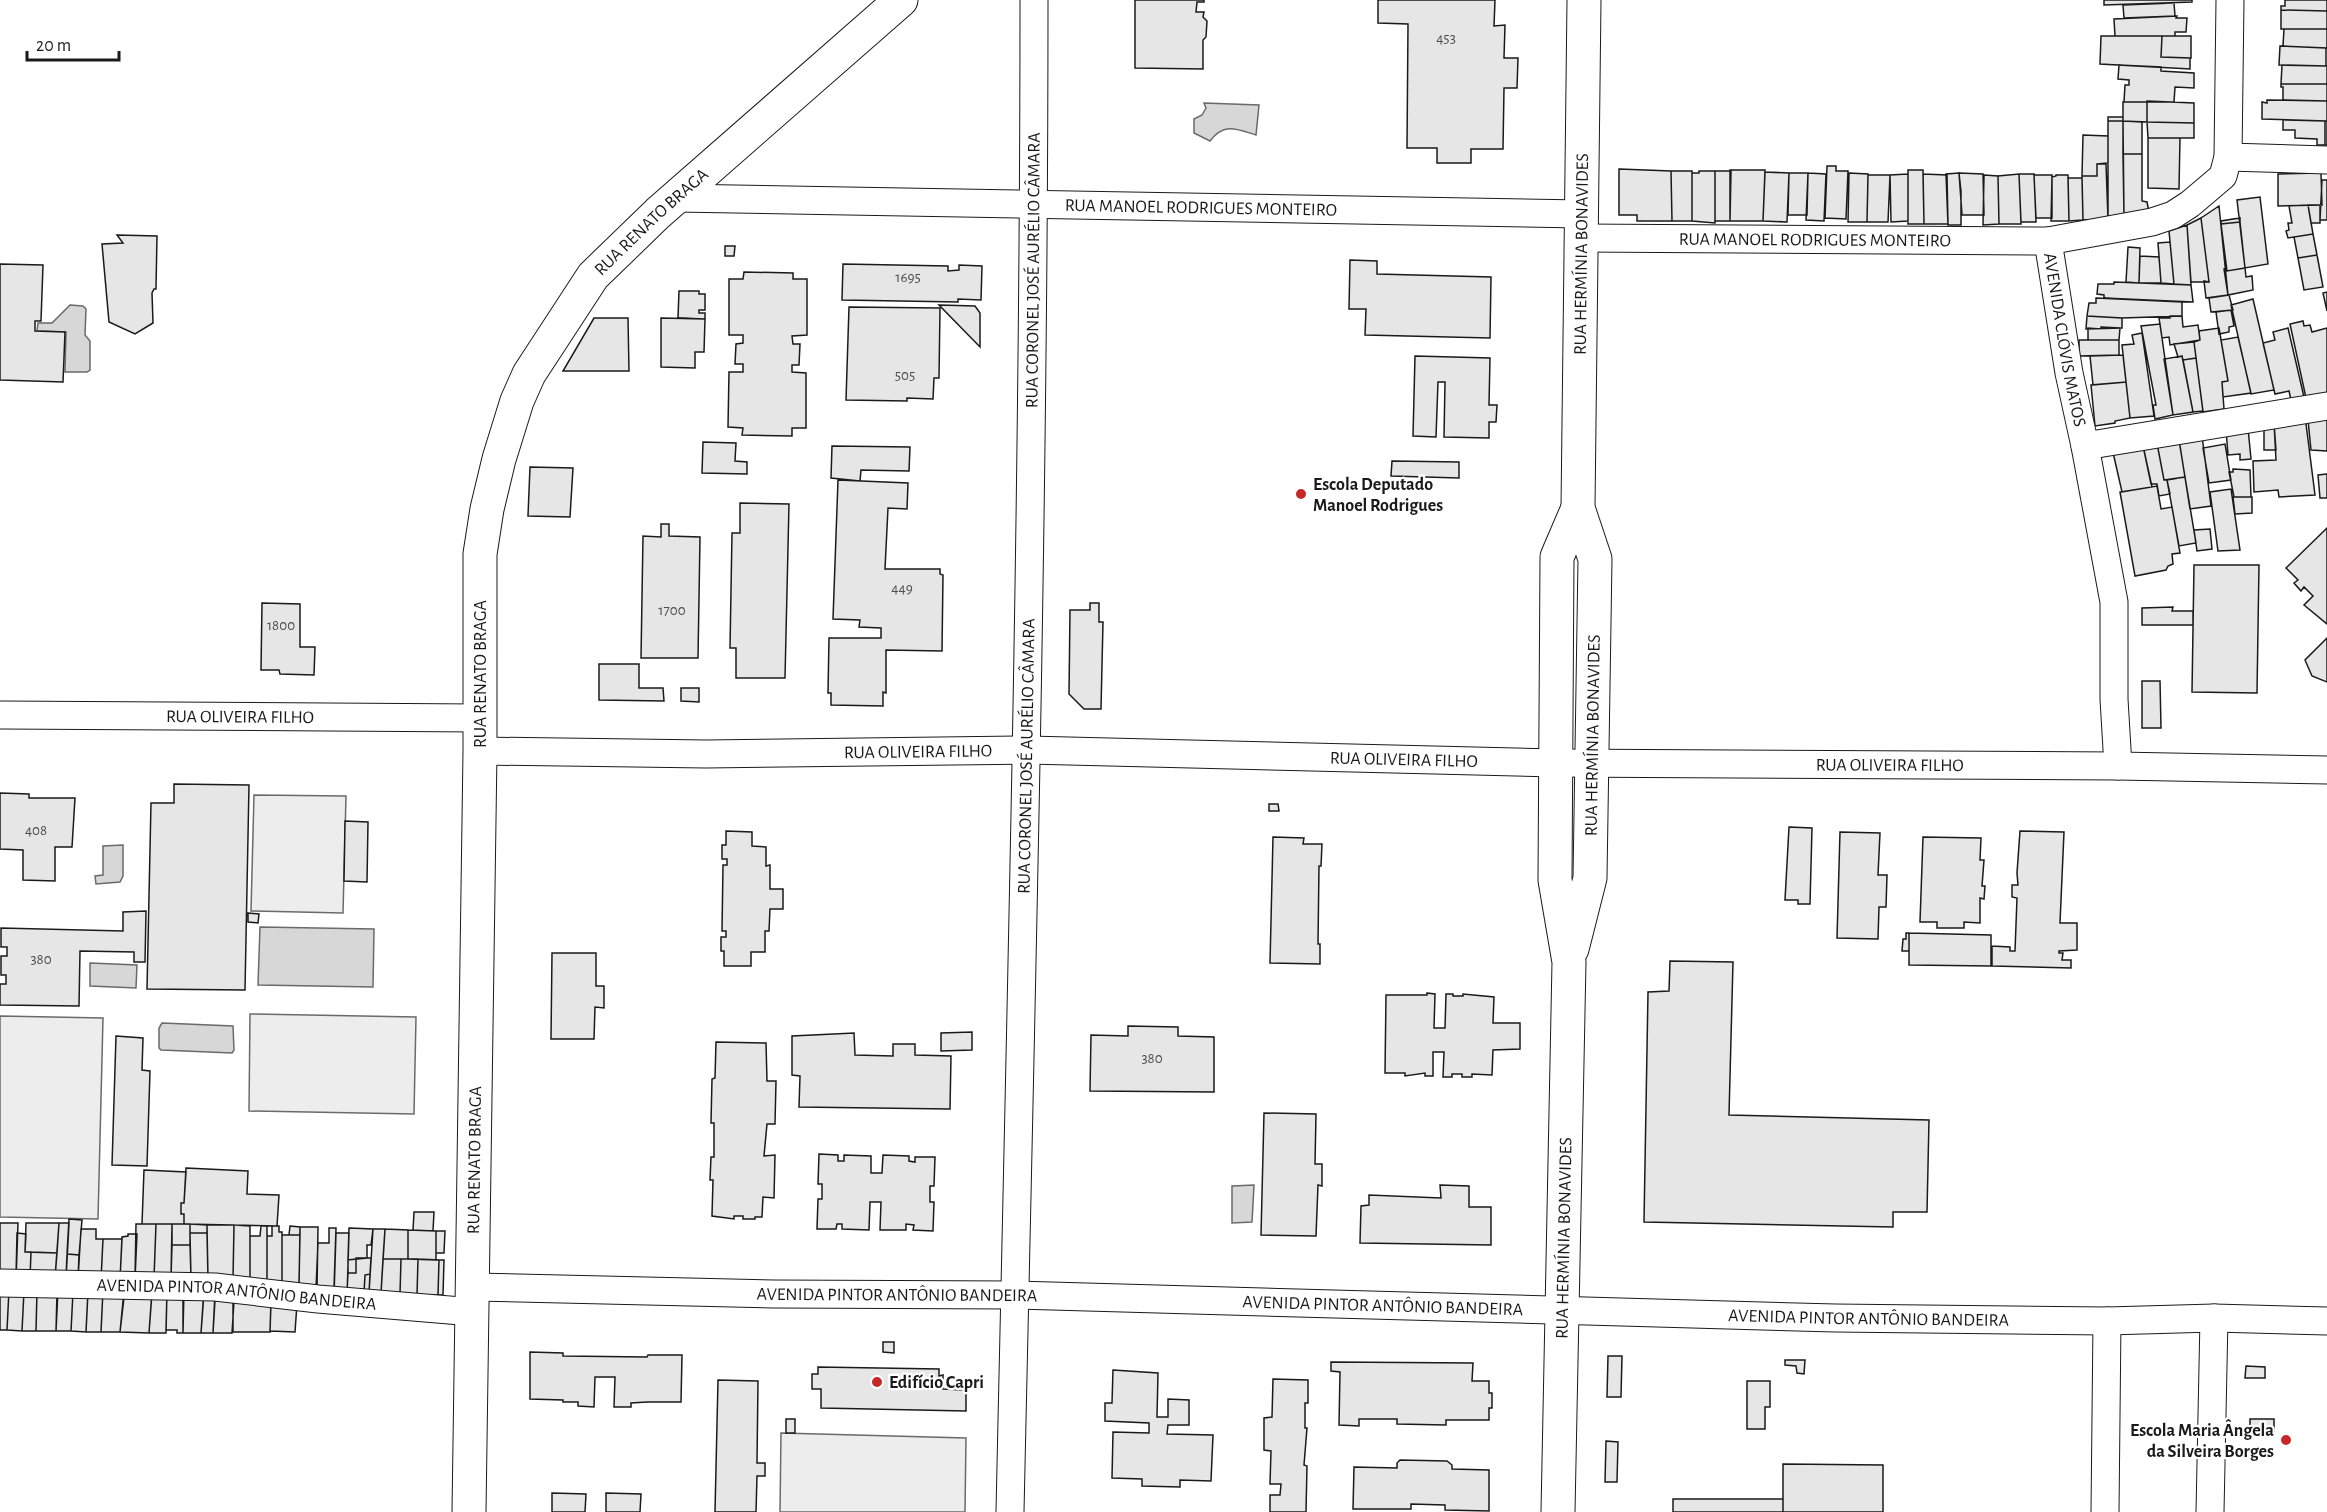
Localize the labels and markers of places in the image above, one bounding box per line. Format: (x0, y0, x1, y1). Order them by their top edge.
place label: Escola Deputado Manoel Rodrigues (1313, 476, 1443, 515)
marker: Escola Deputado Manoel Rodrigues (1294, 487, 1308, 501)
place label: Edifício Capri (889, 1374, 984, 1392)
marker: Edifício Capri (870, 1375, 884, 1389)
place label: Escola Maria Ângela da Silveira Borges (2130, 1419, 2274, 1461)
marker: Escola Maria Ângela da Silveira Borges (2279, 1433, 2293, 1447)

